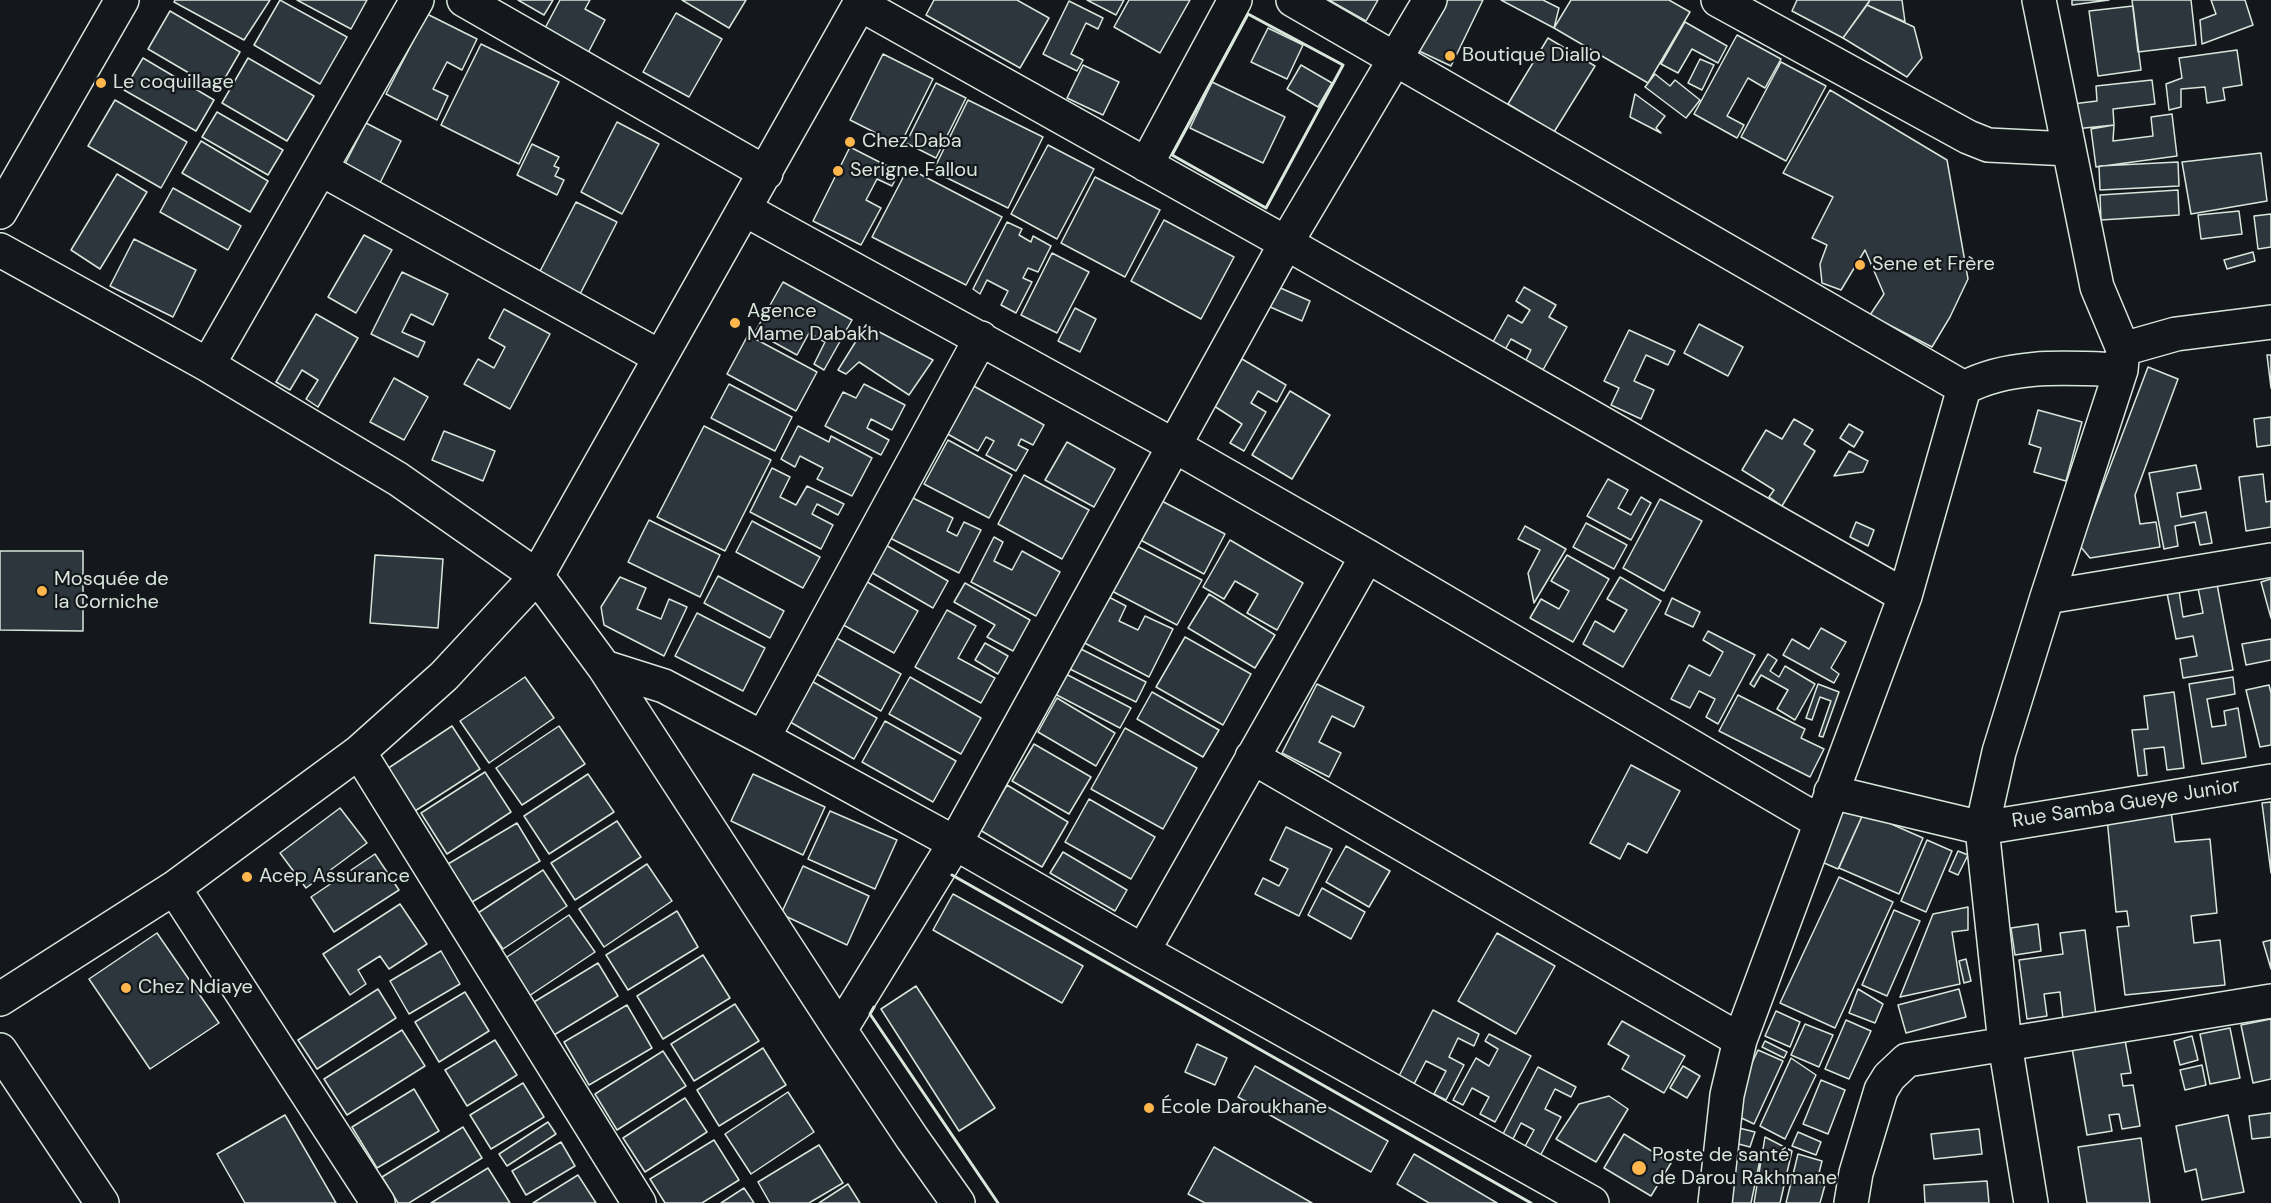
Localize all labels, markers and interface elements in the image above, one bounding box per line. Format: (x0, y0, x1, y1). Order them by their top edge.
place label: Boutique Diallo (1462, 44, 1601, 68)
marker: Boutique Diallo (1443, 49, 1457, 63)
place label: Le coquillage (113, 71, 234, 95)
marker: Le coquillage (94, 76, 108, 90)
place label: Chez Daba (862, 130, 962, 154)
marker: Chez Daba (843, 135, 857, 149)
place label: Serigne Fallou (850, 159, 978, 183)
marker: Serigne Fallou (831, 164, 845, 178)
place label: Sene et Frère (1872, 253, 1995, 277)
marker: Sene et Frère (1853, 258, 1867, 272)
place label: Agence Mame Dabakh (747, 300, 879, 347)
marker: Agence Mame Dabakh (728, 316, 742, 330)
place label: Mosquée de la Corniche (54, 568, 169, 615)
marker: Mosquée de la Corniche (35, 584, 49, 598)
street label: Rue Samba Gueye Junior (2010, 774, 2242, 834)
place label: Acep Assurance (259, 865, 410, 889)
marker: Acep Assurance (240, 870, 254, 884)
place label: Chez Ndiaye (138, 976, 253, 1000)
marker: Chez Ndiaye (119, 981, 133, 995)
place label: École Daroukhane (1161, 1096, 1327, 1120)
marker: École Daroukhane (1142, 1101, 1156, 1115)
place label: Poste de santé de Darou Rakhmane (1652, 1144, 1837, 1191)
marker: Poste de santé de Darou Rakhmane (1630, 1159, 1648, 1177)

